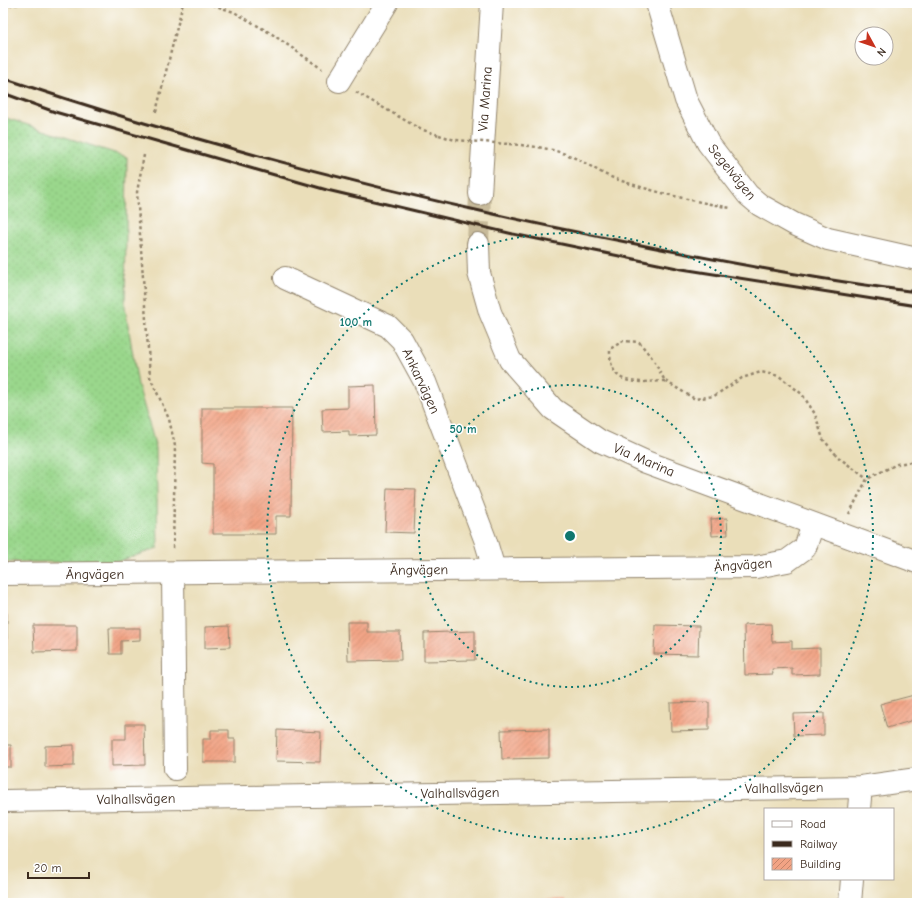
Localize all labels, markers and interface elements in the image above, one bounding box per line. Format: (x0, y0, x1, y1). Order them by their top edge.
north arrow (854, 26, 894, 66)
text: N (874, 45, 889, 59)
street label: Via Marina (474, 66, 496, 132)
street label: Segelvägen (704, 141, 760, 203)
text: 100 m (340, 315, 372, 329)
street label: Ankarvägen (398, 346, 444, 416)
text: 50 m (449, 422, 477, 436)
street label: Via Marina (611, 439, 677, 481)
centre of rings (563, 529, 577, 543)
street label: Ängvägen (713, 554, 773, 576)
street label: Ängvägen (390, 561, 448, 579)
street label: Ängvägen (66, 566, 124, 583)
street label: Valhallsvägen (745, 779, 823, 797)
street label: Valhallsvägen (421, 784, 499, 802)
street label: Valhallsvägen (97, 790, 175, 808)
legend (764, 808, 894, 880)
text: Road (800, 817, 826, 831)
text: Railway (800, 837, 838, 851)
scale bar (28, 854, 89, 880)
text: Building (800, 857, 841, 871)
text: 20 m (34, 861, 62, 875)

